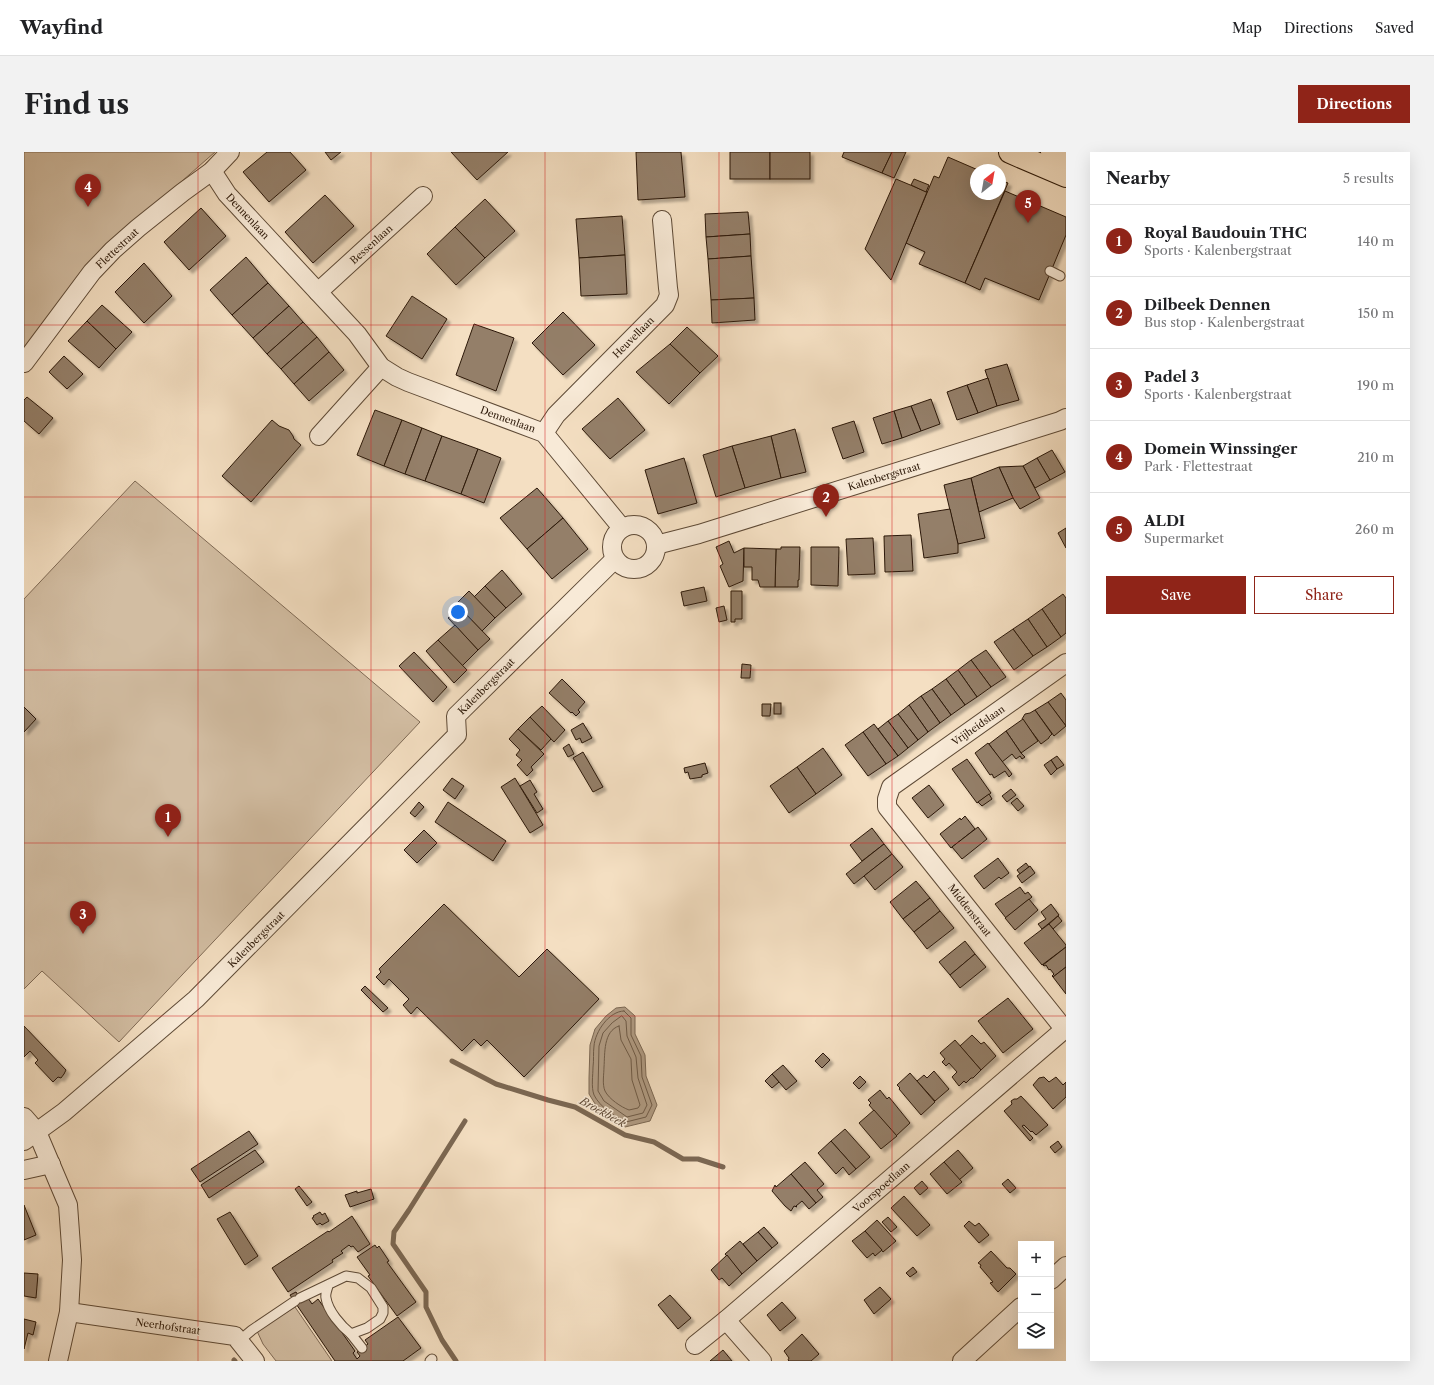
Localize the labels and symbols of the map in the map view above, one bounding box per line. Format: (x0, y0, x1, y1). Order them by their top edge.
north arrow (970, 164, 1006, 200)
pin: 4 (75, 174, 101, 207)
pin: 5 (1015, 190, 1041, 223)
street label: Dennenlaan (223, 191, 273, 242)
street label: Bessenlaan (347, 221, 396, 267)
street label: Flettestraat (93, 225, 142, 271)
street label: Heuvellaan (610, 313, 657, 361)
street label: Dennenlaan (478, 403, 538, 436)
street label: Kalenbergstraat (846, 459, 922, 494)
pin: 2 (813, 484, 839, 517)
your location (448, 602, 468, 622)
street label: Kalenbergstraat (455, 655, 518, 717)
street label: Vrijheidslaan (948, 702, 1008, 749)
pin: 1 (155, 804, 181, 837)
street label: Middenstraat (945, 881, 994, 940)
pin: 3 (70, 901, 96, 934)
street label: Kalenbergstraat (225, 908, 288, 970)
water label: Broekbeek (577, 1093, 629, 1131)
street label: Voorspoedlaan (850, 1159, 913, 1216)
street label: Neerhofstraat (135, 1316, 202, 1338)

